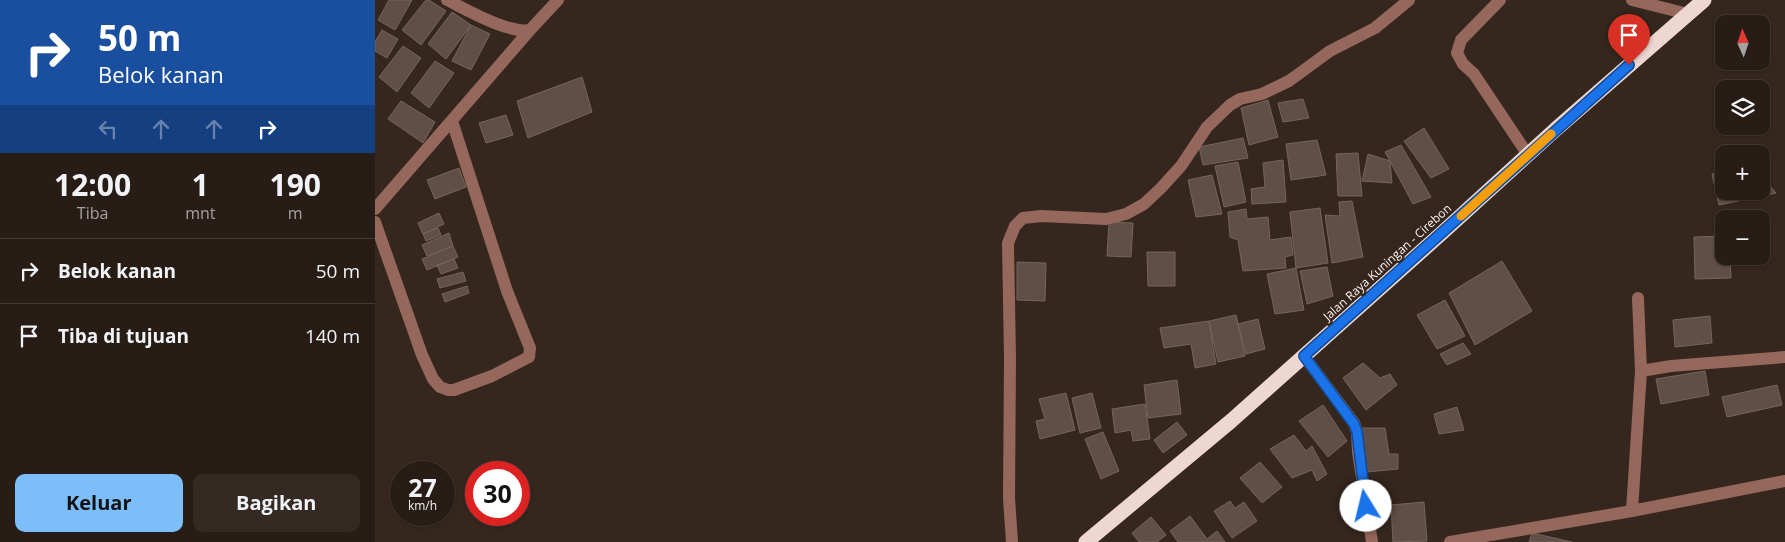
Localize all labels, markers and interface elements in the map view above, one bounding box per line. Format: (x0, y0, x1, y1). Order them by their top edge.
text: 50 m (98, 14, 181, 61)
pin (1608, 14, 1650, 65)
north arrow (1715, 15, 1770, 70)
map controls (1715, 15, 1770, 265)
icon: right (15, 20, 80, 85)
icon: arrive (1615, 21, 1643, 49)
text: Belok kanan (98, 59, 224, 89)
button: layers (1715, 80, 1770, 135)
icon: left (94, 115, 122, 143)
icon: ahead (147, 115, 175, 143)
icon: ahead (200, 115, 228, 143)
icon: right (253, 115, 281, 143)
button: + (1715, 145, 1770, 200)
text: 12:00 (54, 164, 131, 205)
text: 1 (192, 164, 209, 205)
text: 190 (270, 164, 321, 205)
street label: Jalan Raya Kuningan - Cirebon (1318, 200, 1455, 325)
text: Tiba (77, 202, 108, 224)
text: mnt (185, 202, 216, 224)
text: m (288, 202, 303, 224)
button: − (1715, 210, 1770, 265)
icon: right (15, 257, 43, 285)
text: Belok kanan (58, 258, 176, 284)
text: 50 m (316, 258, 360, 284)
icon: arrive (15, 322, 43, 350)
text: Tiba di tujuan (58, 323, 189, 349)
text: 140 m (305, 323, 360, 349)
speed limit sign: 30 (465, 461, 530, 526)
text: 27 (408, 470, 437, 504)
button: Keluar (15, 474, 183, 532)
button: Bagikan (193, 474, 360, 532)
position arrow (1339, 479, 1391, 531)
text: km/h (408, 497, 437, 514)

